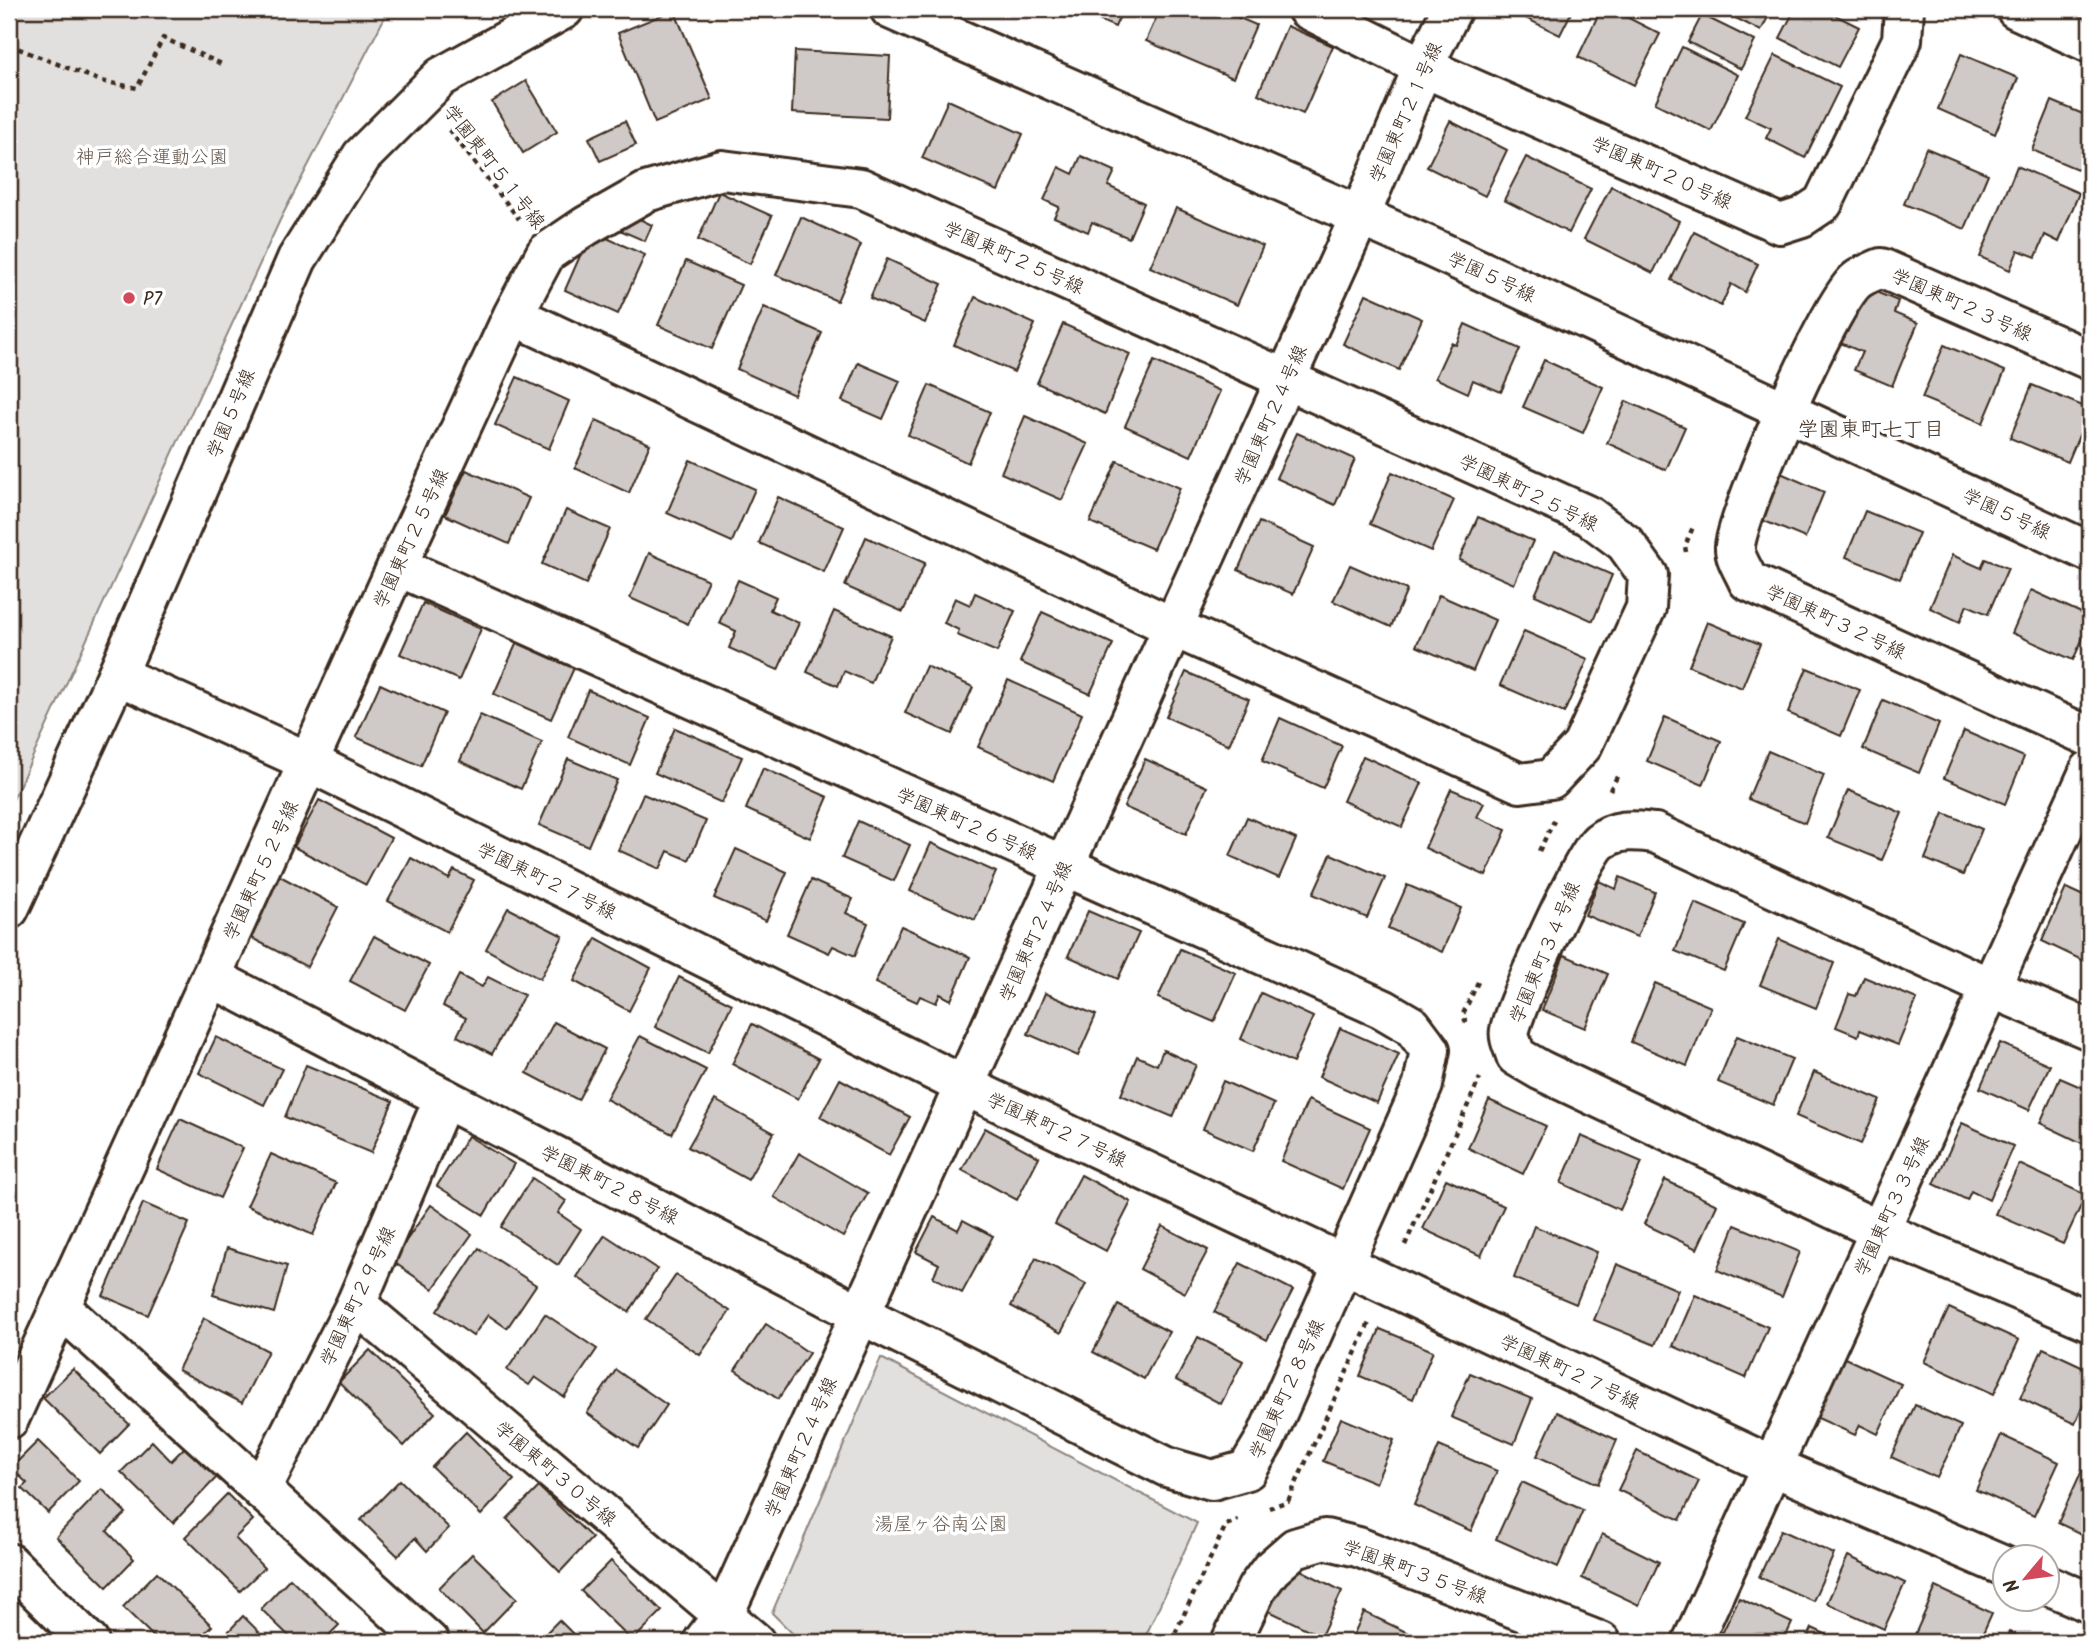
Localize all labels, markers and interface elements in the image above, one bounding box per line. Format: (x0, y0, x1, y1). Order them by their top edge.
street label: 学園東町２１号線 (1362, 37, 1451, 188)
street label: 学園東町５１号線 (435, 98, 552, 236)
street label: 学園東町２０号線 (1586, 129, 1737, 218)
park label: 神戸総合運動公園 (76, 143, 228, 173)
street label: 学園東町２５号線 (938, 214, 1089, 303)
street label: 学園５号線 (1442, 244, 1541, 311)
street label: 学園東町２３号線 (1886, 261, 2037, 350)
place label: P7 (143, 285, 163, 315)
marker: P7 (121, 290, 137, 306)
street label: 学園東町２４号線 (1227, 340, 1316, 491)
street label: 学園５号線 (199, 364, 264, 463)
district label: 学園東町七丁目 (1798, 414, 1945, 447)
street label: 学園東町２５号線 (1453, 447, 1603, 541)
street label: 学園東町２５号線 (366, 464, 458, 614)
street label: 学園５号線 (1957, 481, 2056, 548)
street label: 学園東町３２号線 (1760, 577, 1910, 669)
street label: 学園東町２６号線 (891, 780, 1042, 869)
street label: 学園東町５２号線 (216, 796, 308, 946)
street label: 学園東町２７号線 (471, 835, 621, 929)
street label: 学園東町２４号線 (992, 856, 1081, 1007)
street label: 学園東町３４号線 (1502, 877, 1589, 1029)
street label: 学園東町２７号線 (981, 1085, 1131, 1177)
street label: 学園東町３３号線 (1847, 1132, 1939, 1282)
street label: 学園東町２８号線 (535, 1138, 684, 1234)
street label: 学園東町２９号線 (313, 1222, 405, 1372)
street label: 学園東町２８号線 (1242, 1315, 1334, 1465)
street label: 学園東町２７号線 (1494, 1327, 1644, 1419)
street label: 学園東町２４号線 (757, 1372, 846, 1523)
street label: 学園東町３０号線 (487, 1414, 623, 1535)
park label: 湯屋ヶ谷南公園 (874, 1510, 1008, 1540)
street label: 学園東町３５号線 (1338, 1533, 1491, 1613)
north arrow (1990, 1542, 2060, 1612)
text: N (1997, 1573, 2029, 1598)

